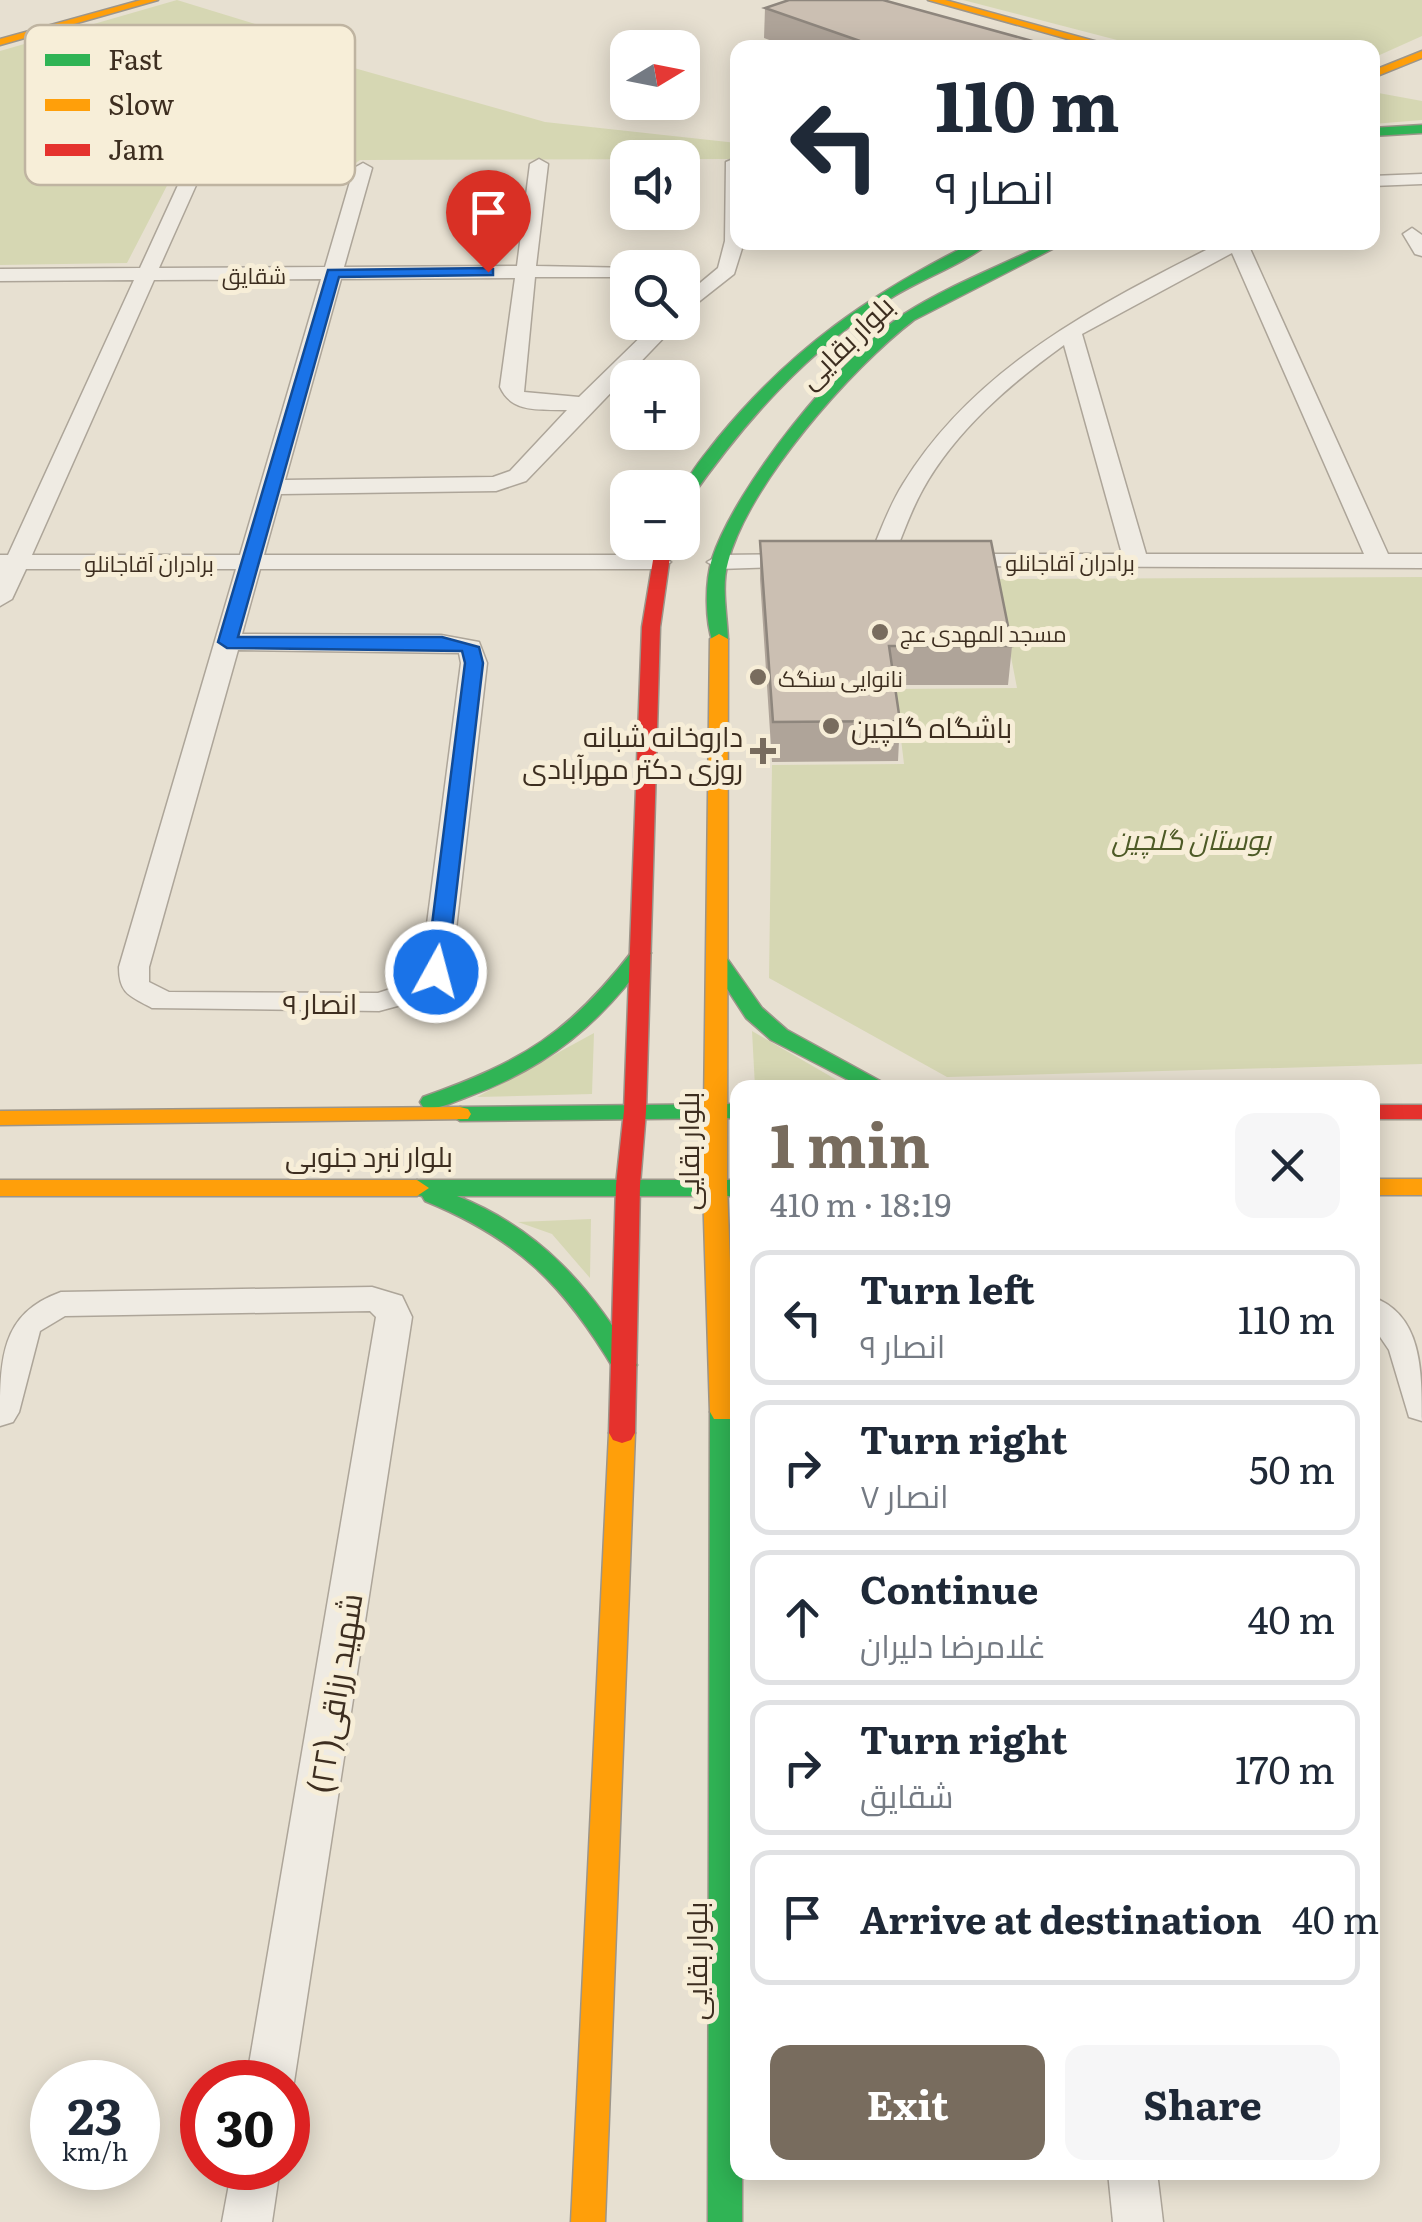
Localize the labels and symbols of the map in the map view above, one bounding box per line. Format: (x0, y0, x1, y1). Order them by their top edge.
legend (25, 25, 355, 185)
north arrow (610, 30, 700, 120)
text: Fast (108, 37, 163, 79)
text: Slow (108, 82, 174, 124)
text: Jam (108, 127, 164, 169)
pin (446, 170, 531, 273)
street label: شقایق (222, 258, 286, 291)
street label: بلوار بقایی (788, 285, 902, 397)
street label: برادران آقاجانلو (1005, 545, 1135, 578)
street label: برادران آقاجانلو (84, 546, 214, 579)
place label: مسجد المهدی عج (900, 616, 1067, 649)
marker: مسجد المهدی عج (869, 621, 891, 643)
place label: نانوایی سنگک (778, 661, 903, 694)
marker: نانوایی سنگک (747, 666, 769, 688)
place label: باشگاه گلچین (851, 705, 1012, 747)
place label: داروخانه شبانه روزی دکتر مهرآبادی (522, 714, 743, 788)
marker: باشگاه گلچین (820, 715, 842, 737)
marker: داروخانه شبانه روزی دکتر مهرآبادی (752, 740, 774, 762)
park label: بوستان گلچین (1111, 817, 1272, 859)
position arrow (384, 920, 488, 1024)
street label: انصار ۹ (283, 981, 357, 1023)
street label: بلوار بقایی (666, 1092, 708, 1210)
street label: بلوار نبرد جنوبی (285, 1134, 453, 1176)
street label: شهید رزاقی(۲۲) (293, 1589, 373, 1797)
street label: بلوار بقایی (674, 1902, 716, 2020)
speed limit sign: 30 (180, 2060, 310, 2190)

